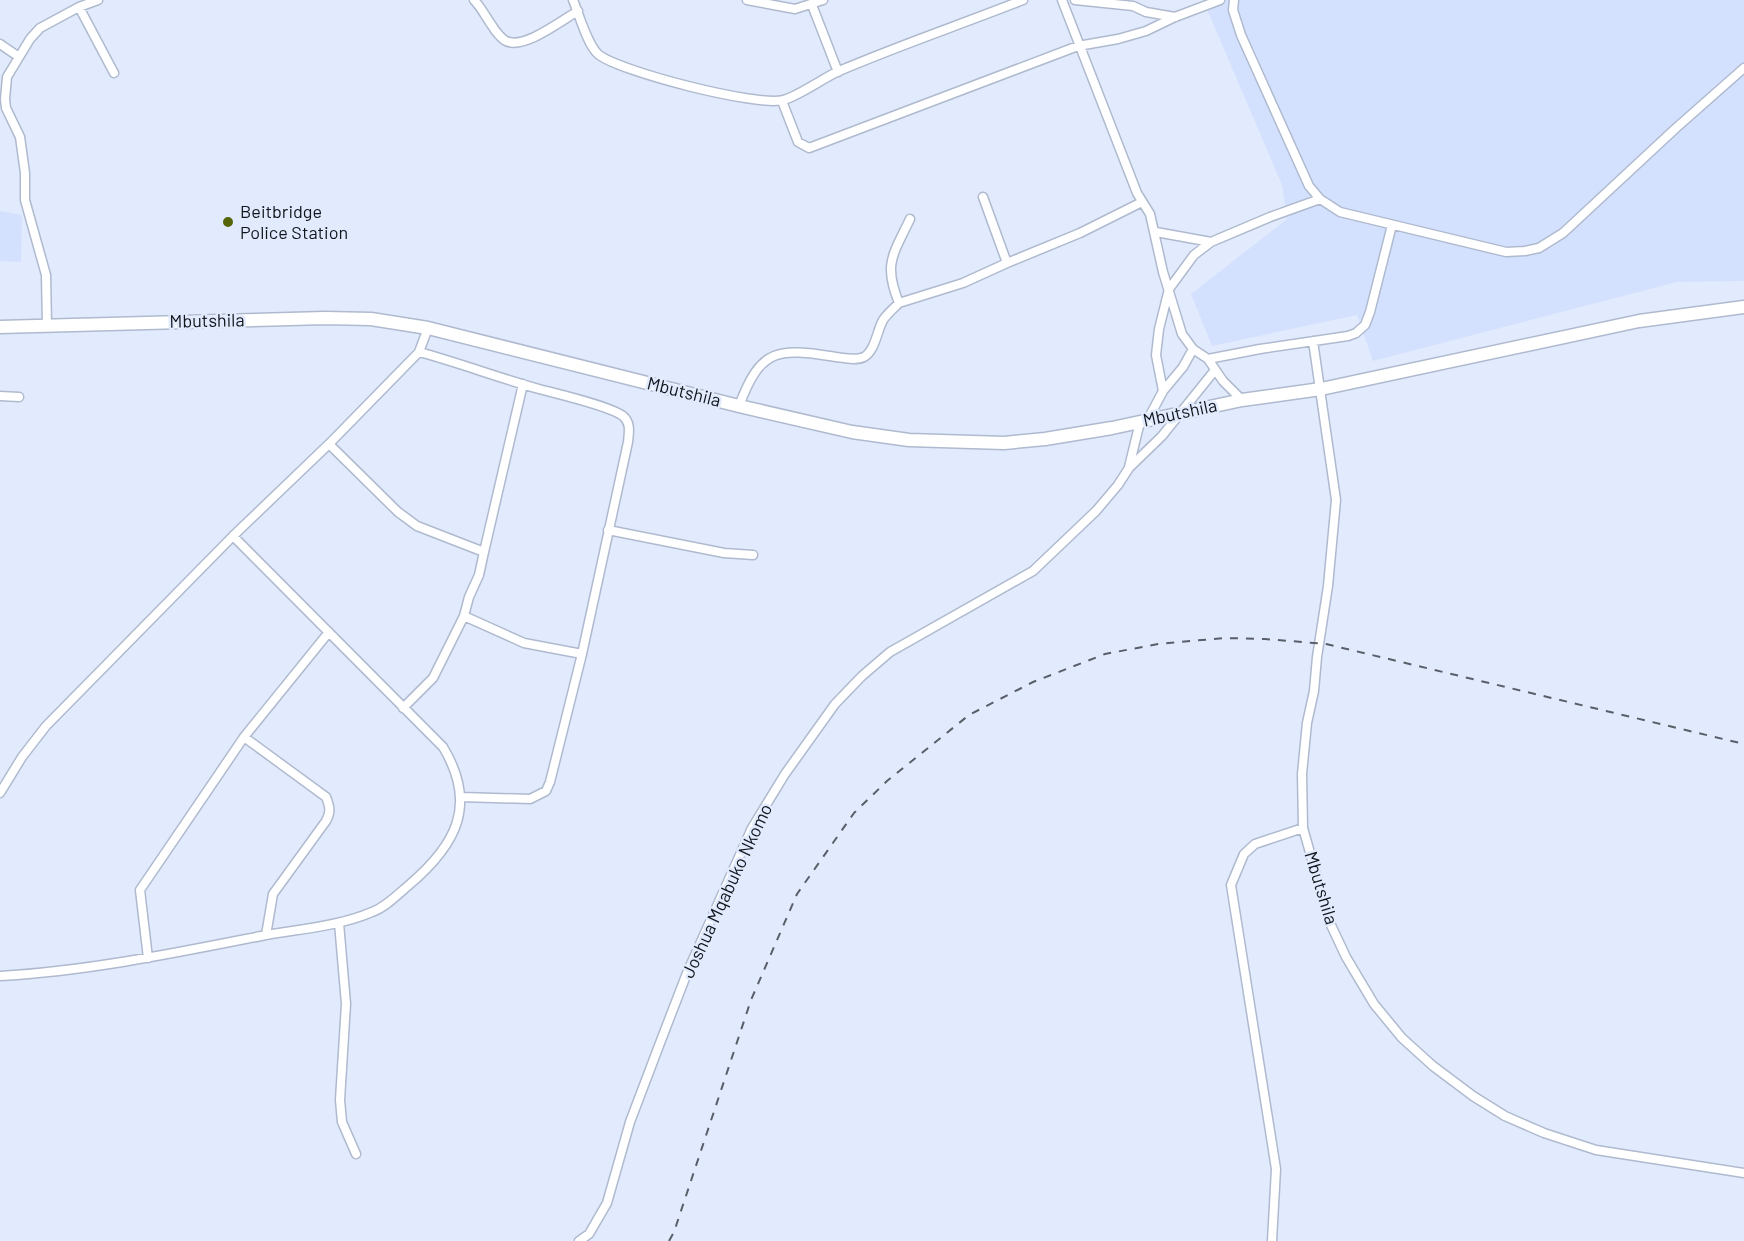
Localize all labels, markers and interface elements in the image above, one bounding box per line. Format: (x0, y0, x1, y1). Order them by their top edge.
place label: Beitbridge Police Station (240, 200, 348, 243)
marker: Beitbridge Police Station (221, 215, 235, 229)
street label: Mbutshila (169, 308, 245, 332)
street label: Mbutshila (645, 371, 723, 411)
street label: Mbutshila (1141, 393, 1219, 431)
street label: Joshua Mqabuko Nkomo (676, 800, 776, 981)
street label: Mbutshila (1300, 849, 1343, 927)

